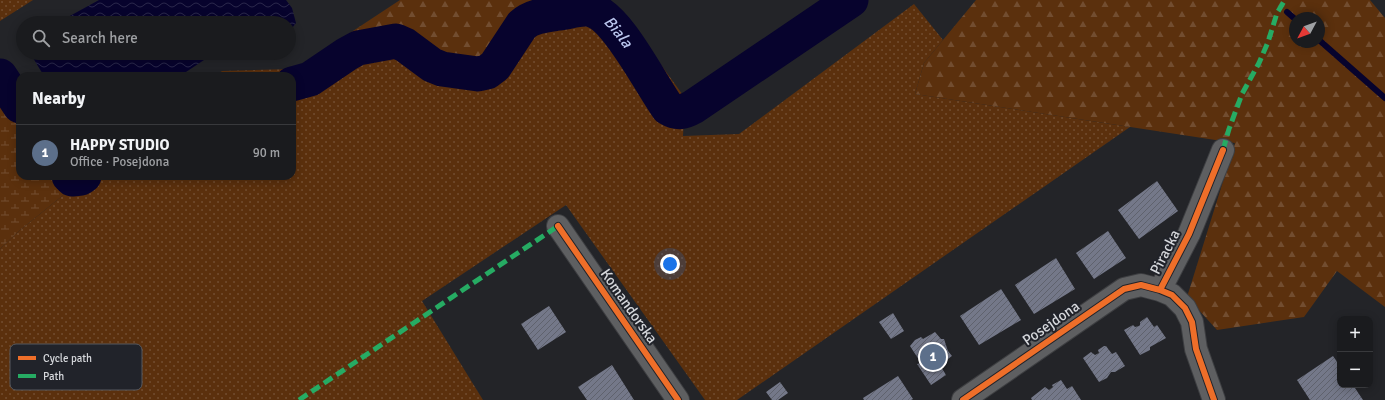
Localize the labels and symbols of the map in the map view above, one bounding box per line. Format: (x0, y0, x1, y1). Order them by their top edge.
water label: Biala (599, 12, 637, 52)
north arrow (1289, 12, 1325, 48)
street label: Piracka (1146, 227, 1184, 277)
your location (660, 254, 680, 274)
street label: Komandorska (597, 265, 661, 347)
street label: Posejdona (1019, 297, 1083, 349)
pin: 1 (920, 342, 946, 372)
legend (10, 344, 142, 390)
text: Cycle path (43, 352, 92, 365)
text: Path (43, 370, 64, 383)

